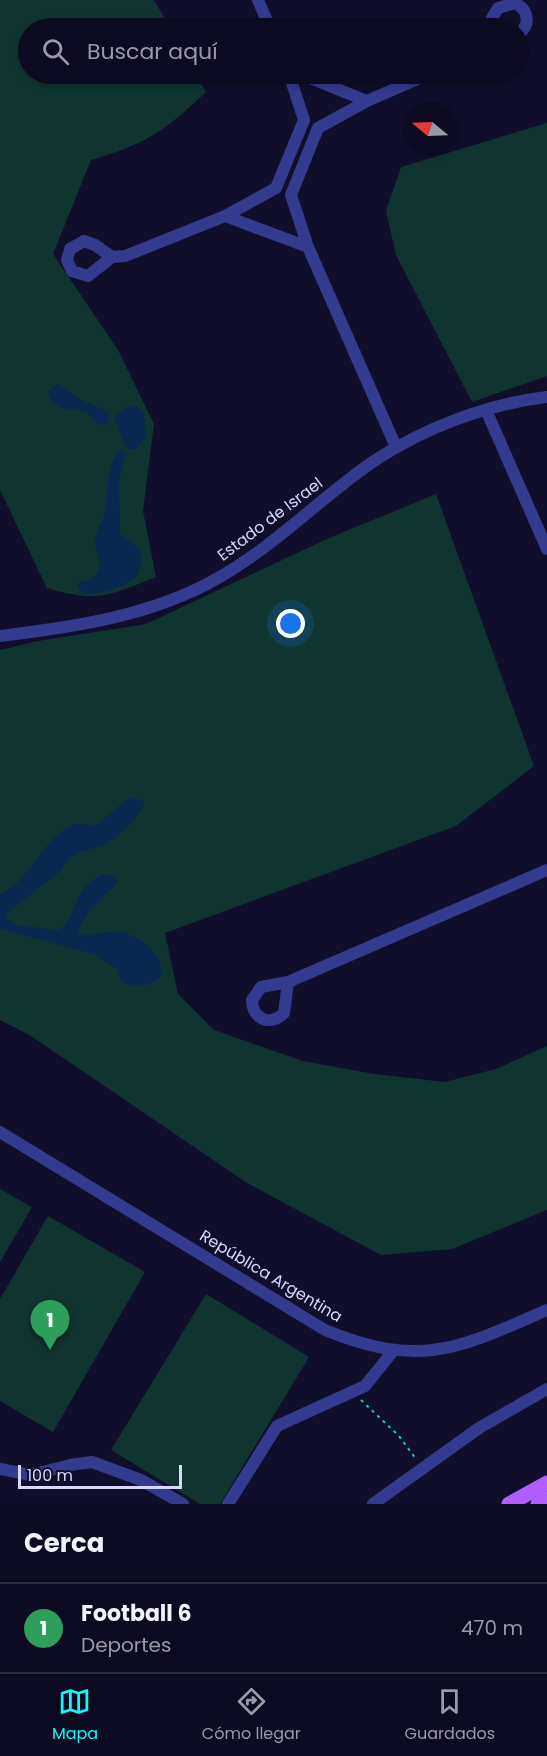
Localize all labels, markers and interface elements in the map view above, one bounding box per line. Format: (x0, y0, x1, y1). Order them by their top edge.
search box (18, 18, 529, 84)
icon: search (39, 35, 72, 68)
text: Buscar aquí (87, 36, 218, 67)
north arrow (403, 102, 457, 156)
street label: Estado de Israel (213, 472, 327, 566)
your location (276, 609, 305, 638)
street label: República Argentina (195, 1224, 347, 1328)
pin: 1 (31, 1300, 70, 1350)
scale bar (18, 1462, 182, 1490)
text: 100 m (27, 1464, 73, 1487)
text: Cerca (24, 1525, 104, 1561)
text: Football 6 (81, 1598, 192, 1629)
text: 1 (40, 1614, 47, 1642)
text: 470 m (461, 1614, 523, 1642)
text: Deportes (81, 1631, 171, 1659)
tab: Mapa (52, 1685, 98, 1746)
tab: Cómo llegar (202, 1685, 301, 1746)
tab: Guardados (405, 1685, 495, 1746)

